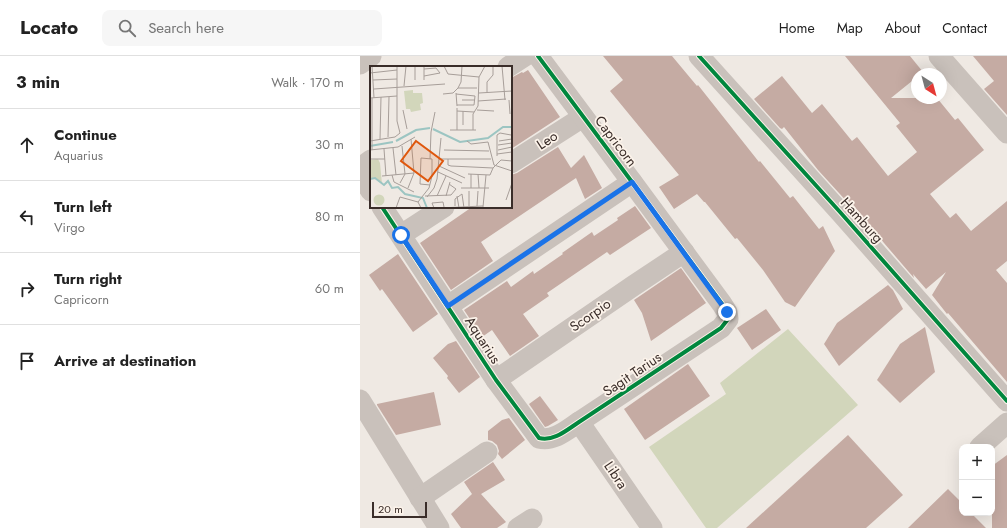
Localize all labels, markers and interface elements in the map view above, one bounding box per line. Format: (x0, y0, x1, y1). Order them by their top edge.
search box (102, 10, 382, 46)
text: Locato (20, 14, 78, 41)
icon: search (116, 17, 138, 39)
text: Search here (148, 17, 224, 39)
text: Home (779, 18, 815, 38)
text: Map (837, 18, 863, 38)
text: About (885, 18, 920, 38)
text: Contact (942, 18, 987, 38)
inset map (370, 66, 512, 208)
north arrow (911, 68, 947, 104)
text: 3 min (16, 70, 60, 94)
text: Walk · 170 m (271, 73, 344, 92)
street label: Capricorn (590, 111, 642, 171)
text: Continue (54, 124, 117, 146)
street label: Leo (533, 126, 562, 154)
icon: ahead (16, 134, 38, 156)
text: 30 m (315, 135, 344, 154)
text: Aquarius (54, 146, 103, 165)
street label: Hamburg (836, 193, 888, 247)
text: Turn left (54, 196, 112, 218)
icon: left (16, 206, 38, 228)
text: 80 m (315, 207, 344, 226)
text: Virgo (54, 218, 85, 237)
route start (392, 226, 410, 244)
text: Turn right (54, 268, 122, 290)
icon: right (16, 278, 38, 300)
text: 60 m (315, 279, 344, 298)
text: Capricorn (54, 290, 109, 309)
street label: Scorpio (565, 293, 615, 336)
route end (718, 303, 736, 321)
street label: Aquarius (460, 312, 506, 368)
street label: Sagit Tarius (599, 347, 666, 401)
icon: arrive (16, 350, 38, 372)
text: Arrive at destination (54, 350, 196, 372)
map controls (959, 444, 995, 516)
button: + (959, 444, 995, 480)
street label: Libra (599, 457, 633, 493)
button: − (959, 480, 995, 516)
scale bar (372, 500, 427, 519)
text: 20 m (378, 501, 403, 517)

